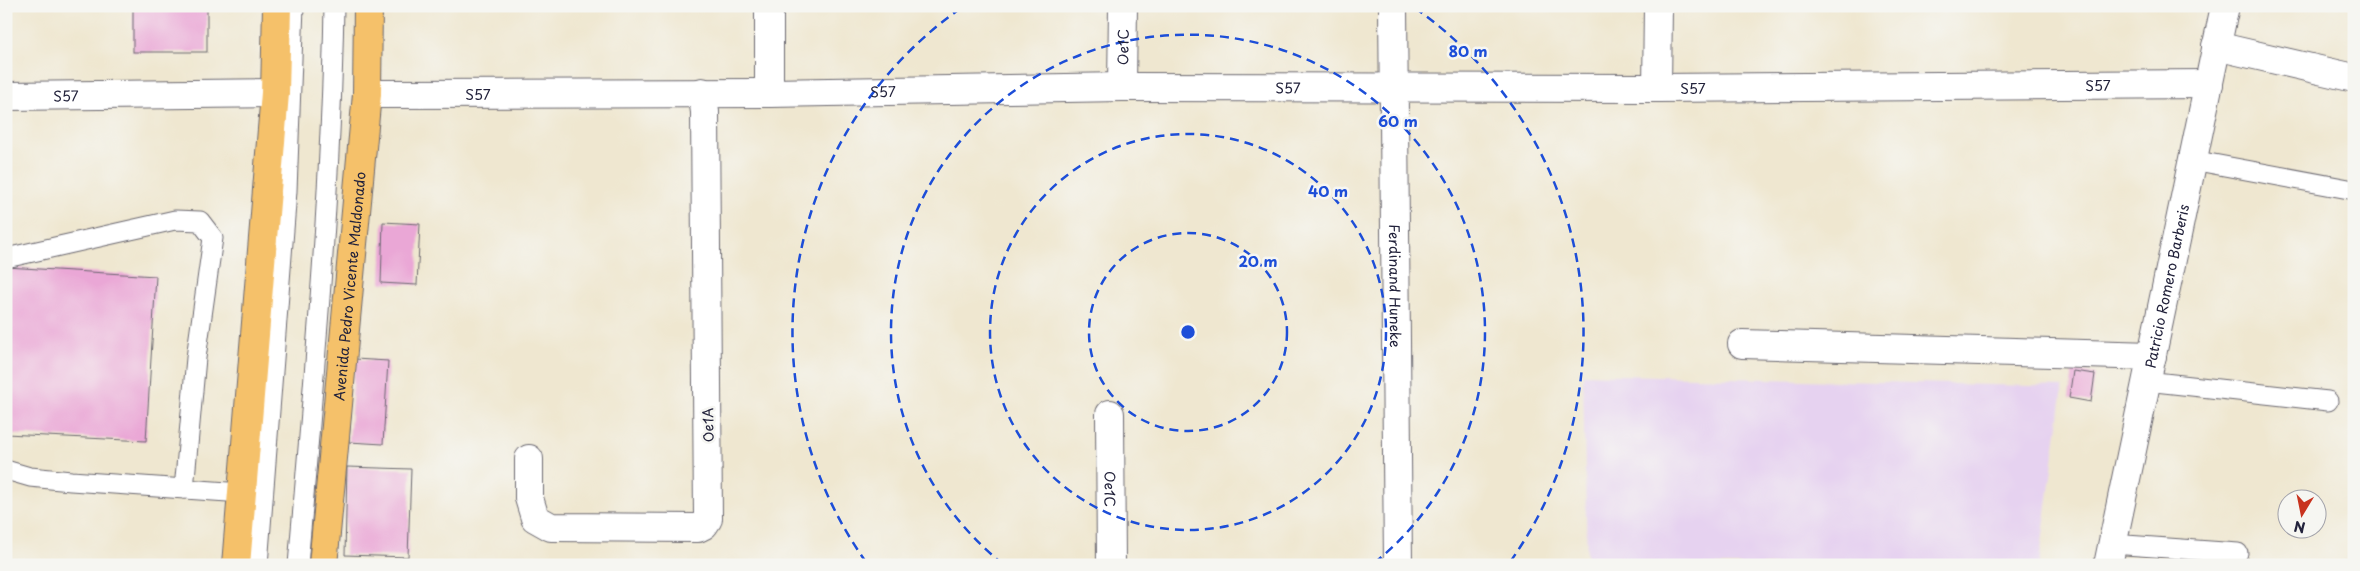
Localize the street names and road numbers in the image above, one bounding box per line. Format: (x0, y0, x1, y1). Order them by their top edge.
street label: Oe1C (1112, 29, 1133, 65)
street label: S57 (2085, 74, 2111, 95)
street label: S57 (1275, 77, 1301, 98)
street label: S57 (1680, 77, 1706, 98)
street label: S57 (870, 80, 896, 102)
street label: S57 (465, 83, 491, 104)
street label: S57 (53, 85, 79, 106)
street label: Avenida Pedro Vicente Maldonado (328, 170, 370, 402)
street label: Patricio Romero Barberis (2139, 202, 2194, 370)
street label: Ferdinand Huneke (1384, 224, 1407, 348)
street label: Oe1A (697, 408, 719, 442)
street label: Oe1C (1100, 471, 1121, 507)

